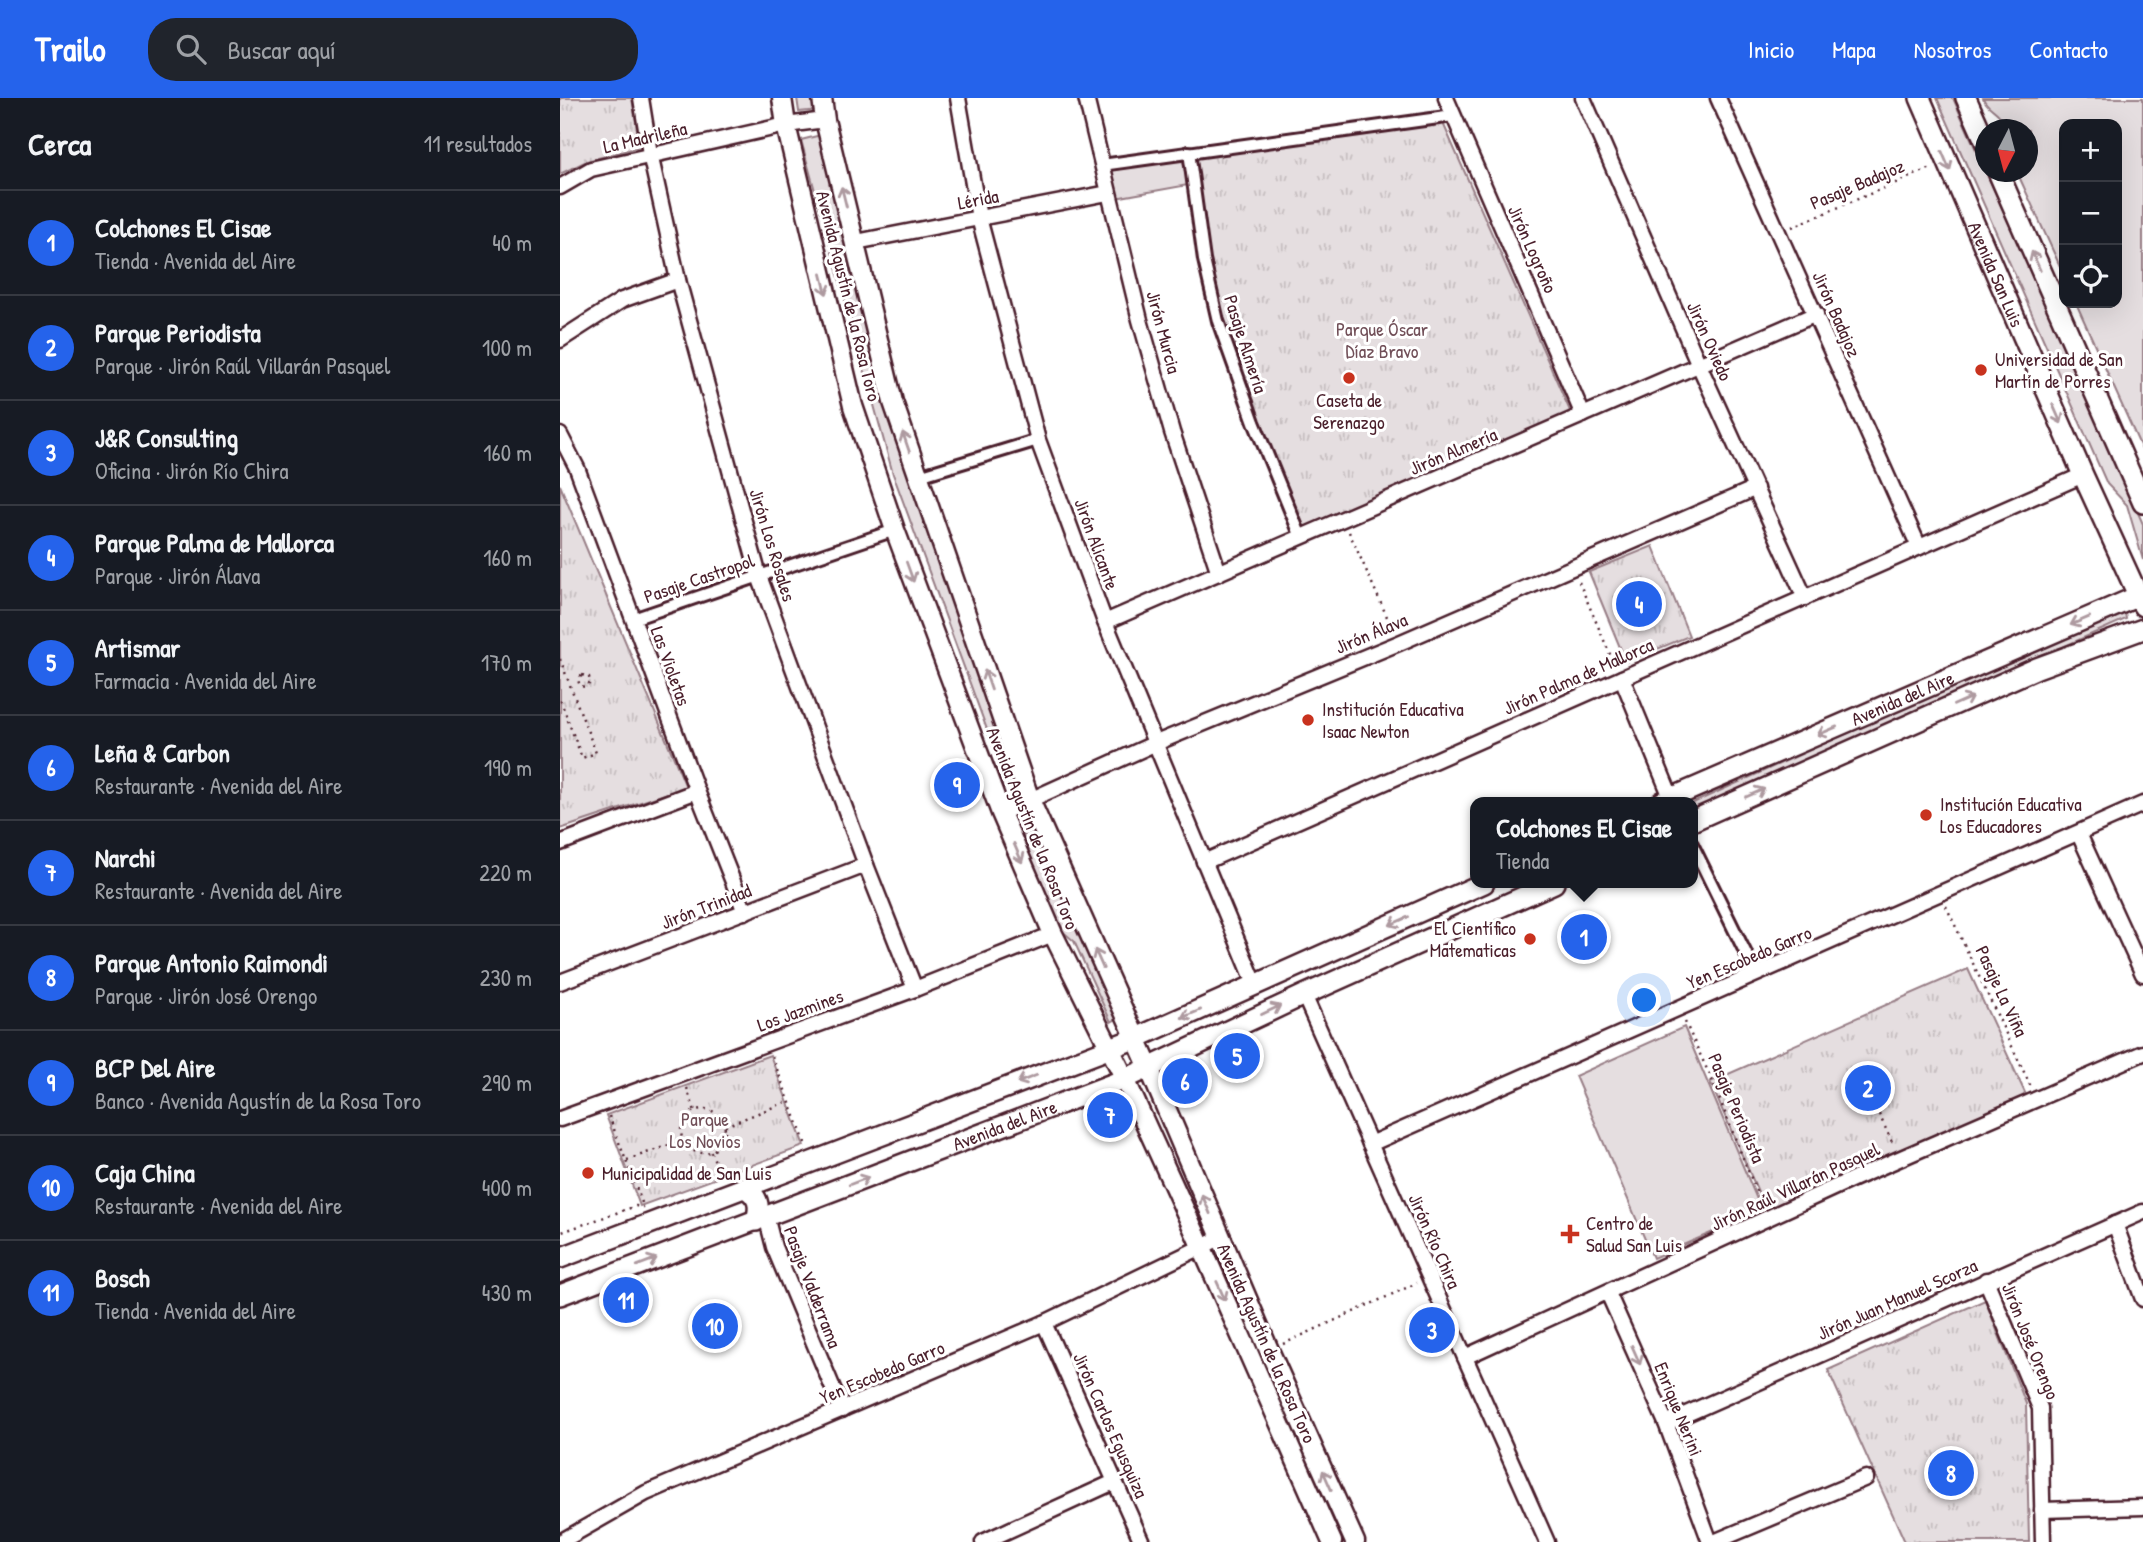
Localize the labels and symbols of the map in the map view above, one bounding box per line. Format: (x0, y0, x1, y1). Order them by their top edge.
street label: La Madrileña (601, 115, 690, 159)
north arrow (1975, 119, 2038, 182)
one-way arrow (1940, 150, 1953, 171)
street label: Pasaje Badajoz (1806, 153, 1908, 215)
street label: Lérida (955, 182, 1001, 216)
one-way arrow (837, 187, 850, 209)
street label: Avenida Agustín de la Rosa Toro (810, 188, 888, 404)
street label: Jirón Logroño (1502, 201, 1564, 297)
street label: Avenida San Luis (1962, 218, 2030, 331)
one-way arrow (2029, 251, 2042, 273)
street label: Jirón Badajoz (1807, 267, 1867, 361)
one-way arrow (818, 272, 831, 295)
street label: Jirón Murcia (1141, 288, 1188, 377)
street label: Pasaje Almería (1218, 292, 1274, 397)
street label: Jirón Oviedo (1681, 297, 1739, 385)
park label: Parque Óscar Díaz Bravo (1336, 316, 1429, 364)
place label: Universidad de San Martín de Porres (1995, 346, 2123, 394)
marker: Universidad de San Martín de Porres (1973, 362, 1989, 378)
marker: Caseta de Serenazgo (1341, 370, 1357, 386)
place label: Caseta de Serenazgo (1313, 387, 1385, 435)
one-way arrow (2051, 403, 2064, 425)
street label: Jirón Almería (1405, 421, 1501, 481)
one-way arrow (899, 431, 911, 453)
street label: Jirón Los Rosales (744, 485, 802, 605)
street label: Jirón Alicante (1068, 495, 1126, 594)
street label: Pasaje Castropol (640, 547, 759, 609)
one-way arrow (905, 560, 918, 582)
pin: 4 (1616, 578, 1662, 630)
street label: Jirón Álava (1331, 606, 1412, 660)
one-way arrow (2070, 615, 2092, 628)
street label: Las Violetas (645, 623, 697, 709)
street label: Jirón Palma de Mallorca (1499, 631, 1658, 721)
street label: Avenida del Aire (1847, 664, 1958, 732)
one-way arrow (981, 669, 993, 691)
one-way arrow (1952, 694, 1973, 707)
place label: Institución Educativa Isaac Newton (1322, 696, 1464, 744)
marker: Institución Educativa Isaac Newton (1300, 712, 1316, 728)
street label: Avenida Agustín de la Rosa Toro (980, 723, 1086, 933)
one-way arrow (1816, 725, 1838, 738)
pin: 9 (934, 759, 980, 811)
one-way arrow (1744, 786, 1765, 799)
place label: Institución Educativa Los Educadores (1940, 791, 2082, 839)
marker: Institución Educativa Los Educadores (1918, 807, 1934, 823)
one-way arrow (1013, 842, 1026, 863)
street label: Jirón Trinidad (657, 877, 755, 935)
pin: 1 (1561, 911, 1607, 963)
one-way arrow (1389, 915, 1410, 928)
place label: El Científico Matematicas (1430, 915, 1516, 963)
street label: Yen Escobedo Garro (1683, 919, 1816, 995)
marker: El Científico Matematicas (1522, 931, 1538, 947)
street label: Pasaje La Viña (1970, 941, 2035, 1041)
one-way arrow (1092, 949, 1105, 971)
street label: Los Jazmines (753, 982, 847, 1038)
your location (1627, 983, 1661, 1017)
one-way arrow (1260, 1003, 1281, 1017)
one-way arrow (1181, 1008, 1203, 1021)
pin: 5 (1214, 1030, 1260, 1082)
street label: Pasaje Periodista (1702, 1049, 1772, 1167)
pin: 6 (1162, 1055, 1208, 1107)
pin: 2 (1845, 1062, 1891, 1114)
one-way arrow (1016, 1074, 1038, 1087)
pin: 7 (1087, 1089, 1133, 1141)
street label: Avenida del Aire (949, 1093, 1061, 1157)
park label: Parque Los Novios (669, 1106, 741, 1154)
street label: Jirón Raúl Villarán Pasquel (1706, 1135, 1885, 1237)
place label: Municipalidad de San Luis (602, 1160, 772, 1186)
marker: Municipalidad de San Luis (580, 1165, 596, 1181)
one-way arrow (848, 1173, 870, 1186)
street label: Jirón Río Chira (1402, 1189, 1468, 1293)
one-way arrow (1199, 1194, 1212, 1215)
place label: Centro de Salud San Luis (1586, 1210, 1682, 1258)
street label: Pasaje Valderrama (778, 1222, 848, 1352)
marker: Centro de Salud San Luis (1560, 1224, 1580, 1244)
street label: Avenida Agustín de la Rosa Toro (1211, 1239, 1323, 1447)
street label: Jirón Juan Manuel Scorza (1813, 1252, 1982, 1346)
one-way arrow (635, 1255, 657, 1267)
pin: 11 (603, 1274, 649, 1326)
street label: Jirón José Orengo (1996, 1279, 2066, 1403)
one-way arrow (1215, 1280, 1228, 1301)
pin: 10 (692, 1300, 738, 1352)
pin: 3 (1409, 1304, 1455, 1356)
street label: Yen Escobedo Garro (816, 1334, 949, 1410)
one-way arrow (1630, 1344, 1643, 1365)
street label: Jirón Carlos Egusquiza (1067, 1348, 1155, 1502)
street label: Enrique Nerini (1648, 1358, 1710, 1460)
pin: 8 (1928, 1447, 1974, 1499)
one-way arrow (1320, 1470, 1333, 1491)

